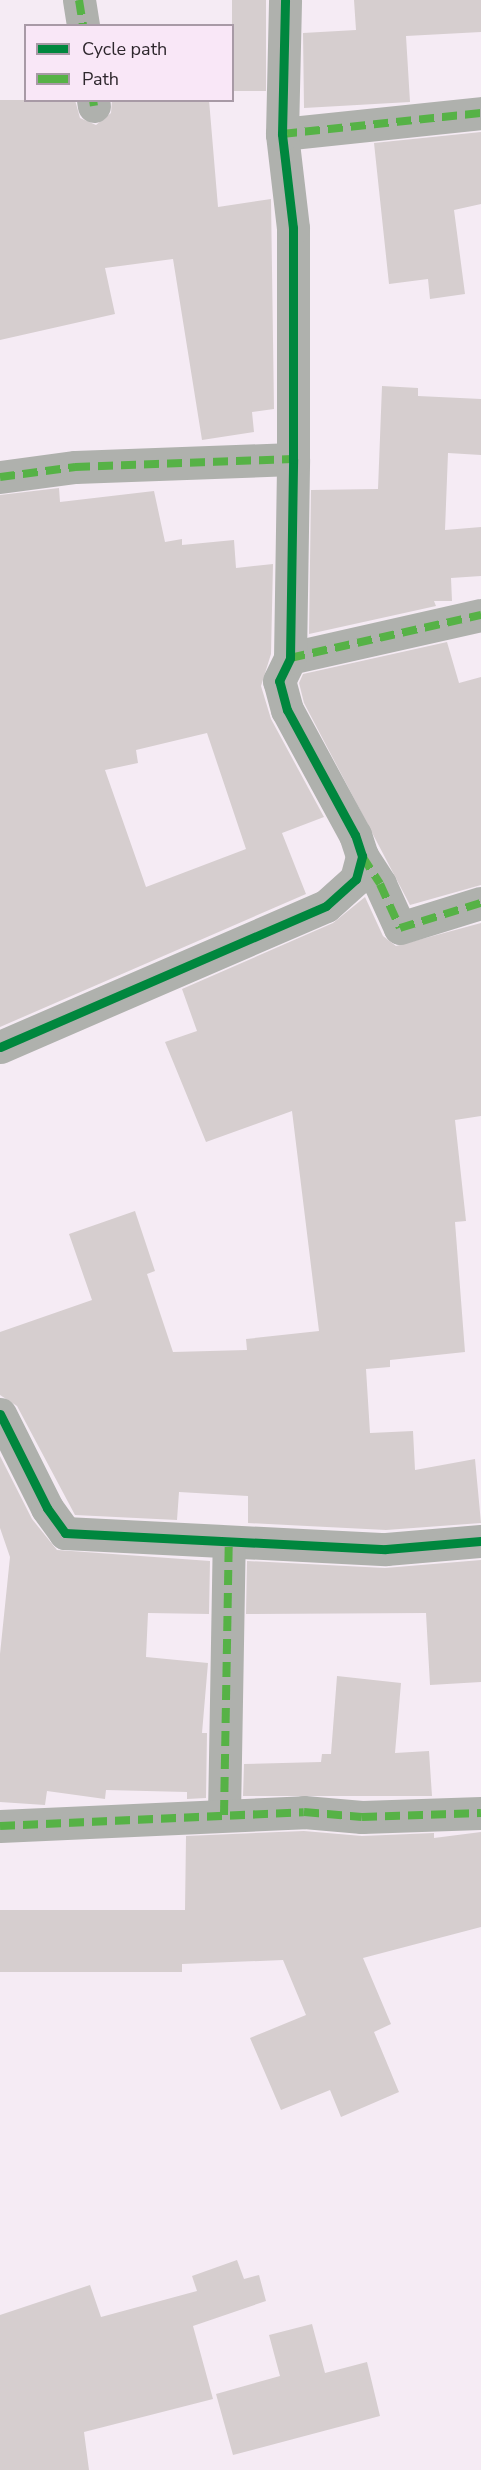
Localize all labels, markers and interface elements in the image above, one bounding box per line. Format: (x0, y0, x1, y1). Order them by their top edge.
legend (24, 24, 234, 102)
text: Cycle path (82, 37, 167, 61)
text: Path (82, 67, 119, 91)

